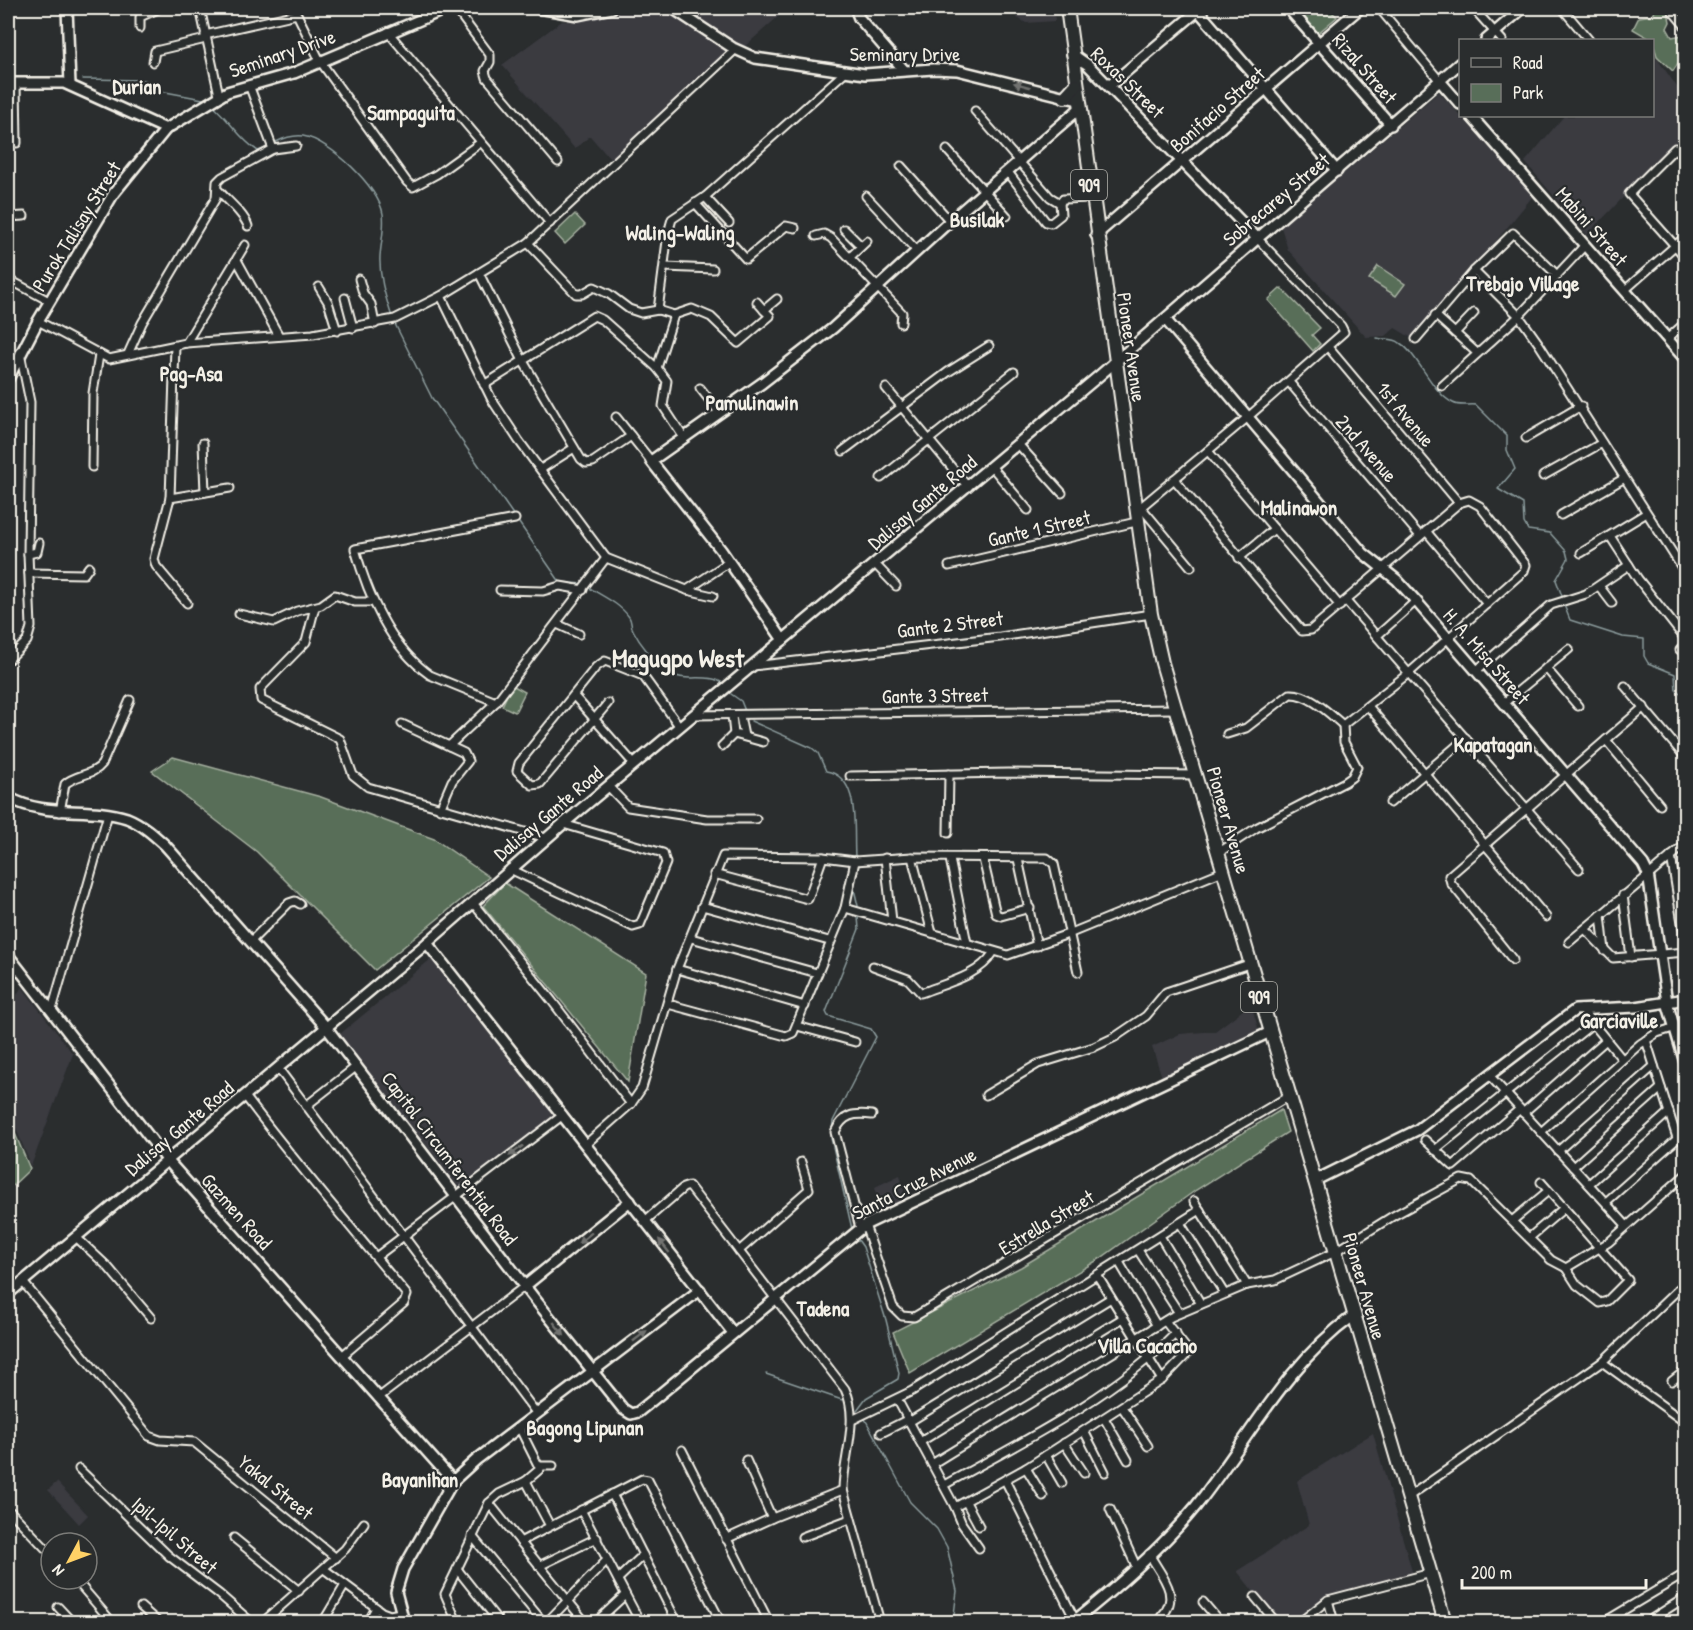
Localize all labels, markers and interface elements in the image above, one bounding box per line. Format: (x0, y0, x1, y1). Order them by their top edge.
street label: Seminary Drive (225, 22, 339, 84)
street label: Rizal Street (1326, 27, 1404, 110)
legend (1459, 39, 1654, 117)
street label: Seminary Drive (850, 40, 960, 67)
street label: Roxas Street (1085, 40, 1172, 125)
text: Road (1513, 50, 1543, 75)
street label: Bonifacio Street (1164, 59, 1271, 158)
district label: Durian (113, 72, 161, 101)
one-way arrow (1013, 80, 1031, 90)
text: Park (1513, 80, 1544, 105)
district label: Sampaguita (367, 98, 455, 128)
street label: Sobrecarey Street (1217, 146, 1336, 252)
street label: Purok Talisay Street (25, 155, 127, 296)
road number: 909 (1071, 170, 1107, 200)
street label: Mabini Street (1550, 180, 1635, 272)
district label: Busilak (950, 205, 1004, 234)
district label: Waling-Waling (625, 218, 735, 248)
district label: Trebajo Village (1466, 269, 1580, 299)
street label: Pioneer Avenue (1111, 291, 1153, 403)
district label: Pag-Asa (160, 359, 223, 389)
street label: 1st Avenue (1371, 376, 1441, 452)
district label: Pamulinawin (706, 388, 798, 417)
street label: 2nd Avenue (1330, 408, 1404, 488)
street label: Dalisay Gante Road (862, 448, 982, 556)
district label: Malinawon (1261, 493, 1337, 522)
street label: Gante 1 Street (985, 503, 1094, 553)
street label: H. A. Misa Street (1437, 602, 1537, 711)
street label: Gante 2 Street (896, 604, 1006, 644)
district label: Magugpo West (612, 640, 745, 676)
street label: Gante 3 Street (882, 681, 989, 709)
district label: Kapatagan (1454, 730, 1532, 760)
street label: Dalisay Gante Road (488, 759, 608, 867)
street label: Pioneer Avenue (1201, 763, 1257, 877)
road number: 909 (1241, 982, 1277, 1012)
district label: Garciaville (1580, 1006, 1659, 1035)
street label: Capitol Circumferential Road (376, 1066, 524, 1251)
street label: Dalisay Gante Road (119, 1074, 239, 1182)
street label: Santa Cruz Avenue (847, 1140, 981, 1226)
one-way arrow (509, 1144, 524, 1156)
street label: Gazmen Road (196, 1167, 279, 1255)
street label: Estrella Street (993, 1182, 1100, 1261)
street label: Pioneer Avenue (1337, 1229, 1393, 1343)
one-way arrow (577, 1231, 592, 1243)
one-way arrow (659, 1238, 671, 1253)
district label: Tadena (796, 1294, 850, 1323)
one-way arrow (552, 1321, 565, 1337)
one-way arrow (632, 1331, 647, 1343)
district label: Villa Cacacho (1097, 1331, 1198, 1360)
district label: Bagong Lipunan (526, 1413, 644, 1443)
street label: Yakal Street (233, 1448, 320, 1526)
district label: Bayanihan (382, 1465, 458, 1495)
street label: Ipil-Ipil Street (126, 1490, 224, 1580)
north arrow (39, 1531, 99, 1591)
scale bar (1462, 1552, 1646, 1590)
text: N (46, 1560, 69, 1581)
text: 200 m (1471, 1560, 1512, 1585)

